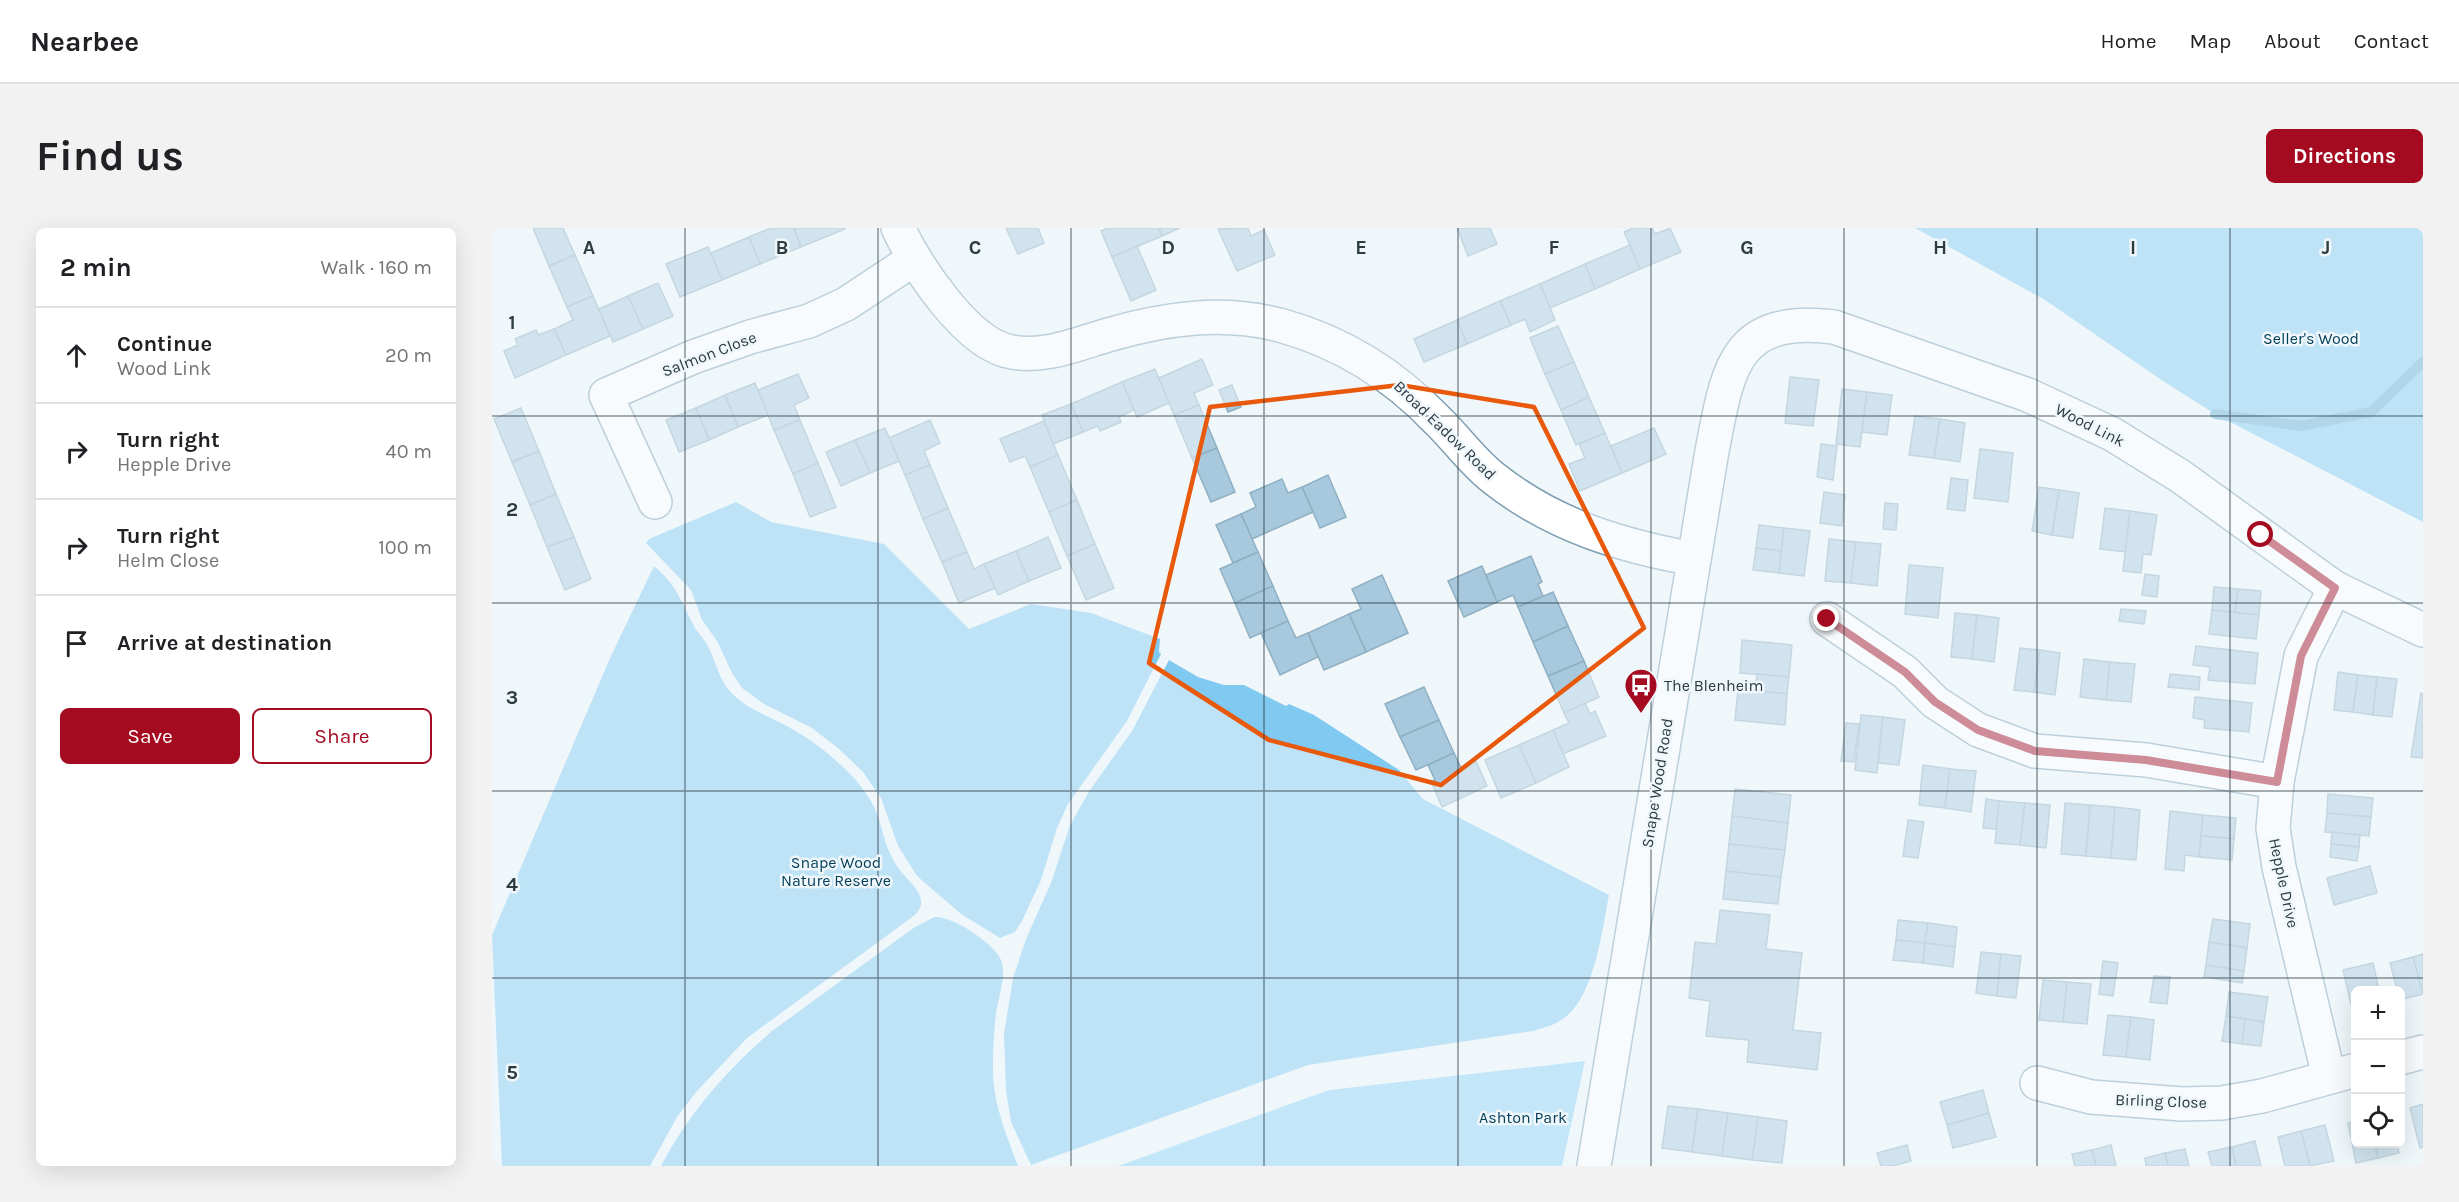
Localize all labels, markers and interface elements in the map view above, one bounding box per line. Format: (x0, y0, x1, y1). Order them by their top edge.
text: Nearbee (30, 25, 139, 58)
text: Home (2101, 29, 2157, 53)
text: Map (2190, 29, 2231, 53)
text: About (2264, 29, 2321, 53)
text: Contact (2354, 29, 2429, 53)
button: Directions (2266, 129, 2423, 183)
text: Find us (36, 131, 184, 181)
text: A (583, 236, 596, 259)
text: B (776, 236, 788, 259)
text: C (969, 236, 981, 259)
text: D (1161, 236, 1175, 259)
text: E (1355, 236, 1367, 259)
text: F (1549, 236, 1560, 259)
text: G (1740, 236, 1754, 259)
text: H (1933, 236, 1947, 259)
text: I (2130, 236, 2136, 259)
text: J (2322, 236, 2330, 259)
text: 2 min (60, 252, 132, 283)
text: Walk · 160 m (320, 256, 432, 279)
text: 1 (508, 311, 516, 334)
street label: Salmon Close (659, 327, 759, 381)
park label: Seller's Wood (2263, 329, 2359, 348)
text: Continue (117, 331, 212, 357)
icon: ahead (60, 339, 93, 372)
text: 20 m (385, 344, 432, 367)
text: Wood Link (117, 357, 211, 380)
street label: Broad Eadow Road (1390, 376, 1500, 484)
street label: Wood Link (2052, 399, 2128, 451)
text: Turn right (117, 427, 220, 453)
icon: right (60, 435, 93, 468)
text: 40 m (386, 440, 432, 463)
text: Hepple Drive (117, 453, 231, 476)
text: 2 (506, 498, 518, 521)
route start (2247, 521, 2273, 547)
text: Turn right (117, 523, 220, 549)
icon: right (60, 531, 93, 564)
text: 100 m (378, 536, 432, 559)
text: Helm Close (117, 549, 219, 572)
route end (1813, 605, 1839, 631)
icon: arrive (60, 627, 93, 660)
text: Arrive at destination (117, 630, 332, 656)
bus stop icon: The Blenheim (1623, 667, 1659, 714)
place label: The Blenheim (1664, 676, 1764, 695)
text: 3 (506, 686, 518, 709)
button: Save (60, 708, 240, 764)
button: Share (252, 708, 432, 764)
street label: Snape Wood Road (1637, 717, 1677, 849)
street label: Hepple Drive (2265, 836, 2303, 930)
park label: Snape Wood Nature Reserve (781, 853, 891, 890)
text: 4 (506, 873, 518, 896)
map controls (2351, 986, 2405, 1148)
button: + (2351, 986, 2405, 1040)
button: − (2351, 1040, 2405, 1094)
text: 5 (506, 1061, 518, 1084)
street label: Birling Close (2115, 1090, 2207, 1112)
button: locate (2351, 1094, 2405, 1148)
park label: Ashton Park (1479, 1108, 1567, 1127)

